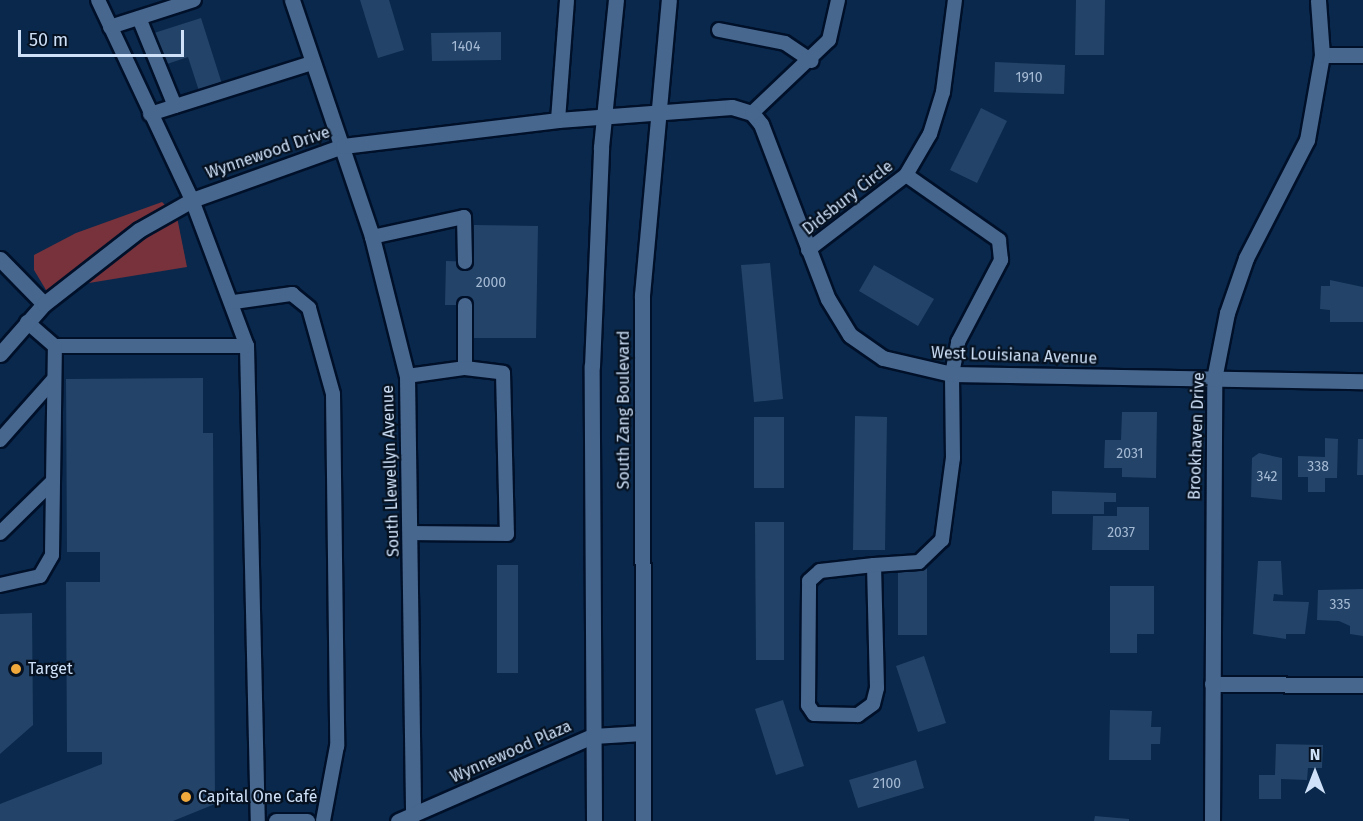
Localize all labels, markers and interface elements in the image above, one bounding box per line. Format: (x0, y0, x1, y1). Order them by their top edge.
scale bar (21, 18, 188, 56)
text: 50 m (29, 29, 68, 51)
house number: 1404 (452, 39, 480, 55)
house number: 1910 (1015, 70, 1043, 86)
street label: Wynnewood Drive (203, 123, 333, 183)
street label: Didsbury Circle (799, 157, 897, 239)
house number: 2000 (476, 275, 506, 291)
street label: South Zang Boulevard (614, 331, 634, 489)
street label: West Louisiana Avenue (931, 344, 1097, 368)
street label: Brookhaven Drive (1185, 372, 1209, 500)
street label: South Llewellyn Avenue (378, 385, 404, 557)
house number: 2031 (1116, 446, 1144, 462)
house number: 338 (1307, 459, 1329, 475)
house number: 342 (1256, 469, 1278, 485)
house number: 2037 (1107, 525, 1135, 541)
house number: 335 (1330, 597, 1350, 613)
place label: Target (28, 659, 73, 679)
marker: Target (9, 662, 23, 676)
street label: Wynnewood Plaza (448, 717, 574, 787)
north arrow (1285, 743, 1345, 803)
text: N (1310, 745, 1320, 764)
house number: 2100 (873, 776, 901, 792)
place label: Capital One Café (198, 787, 317, 807)
marker: Capital One Café (179, 790, 193, 804)

